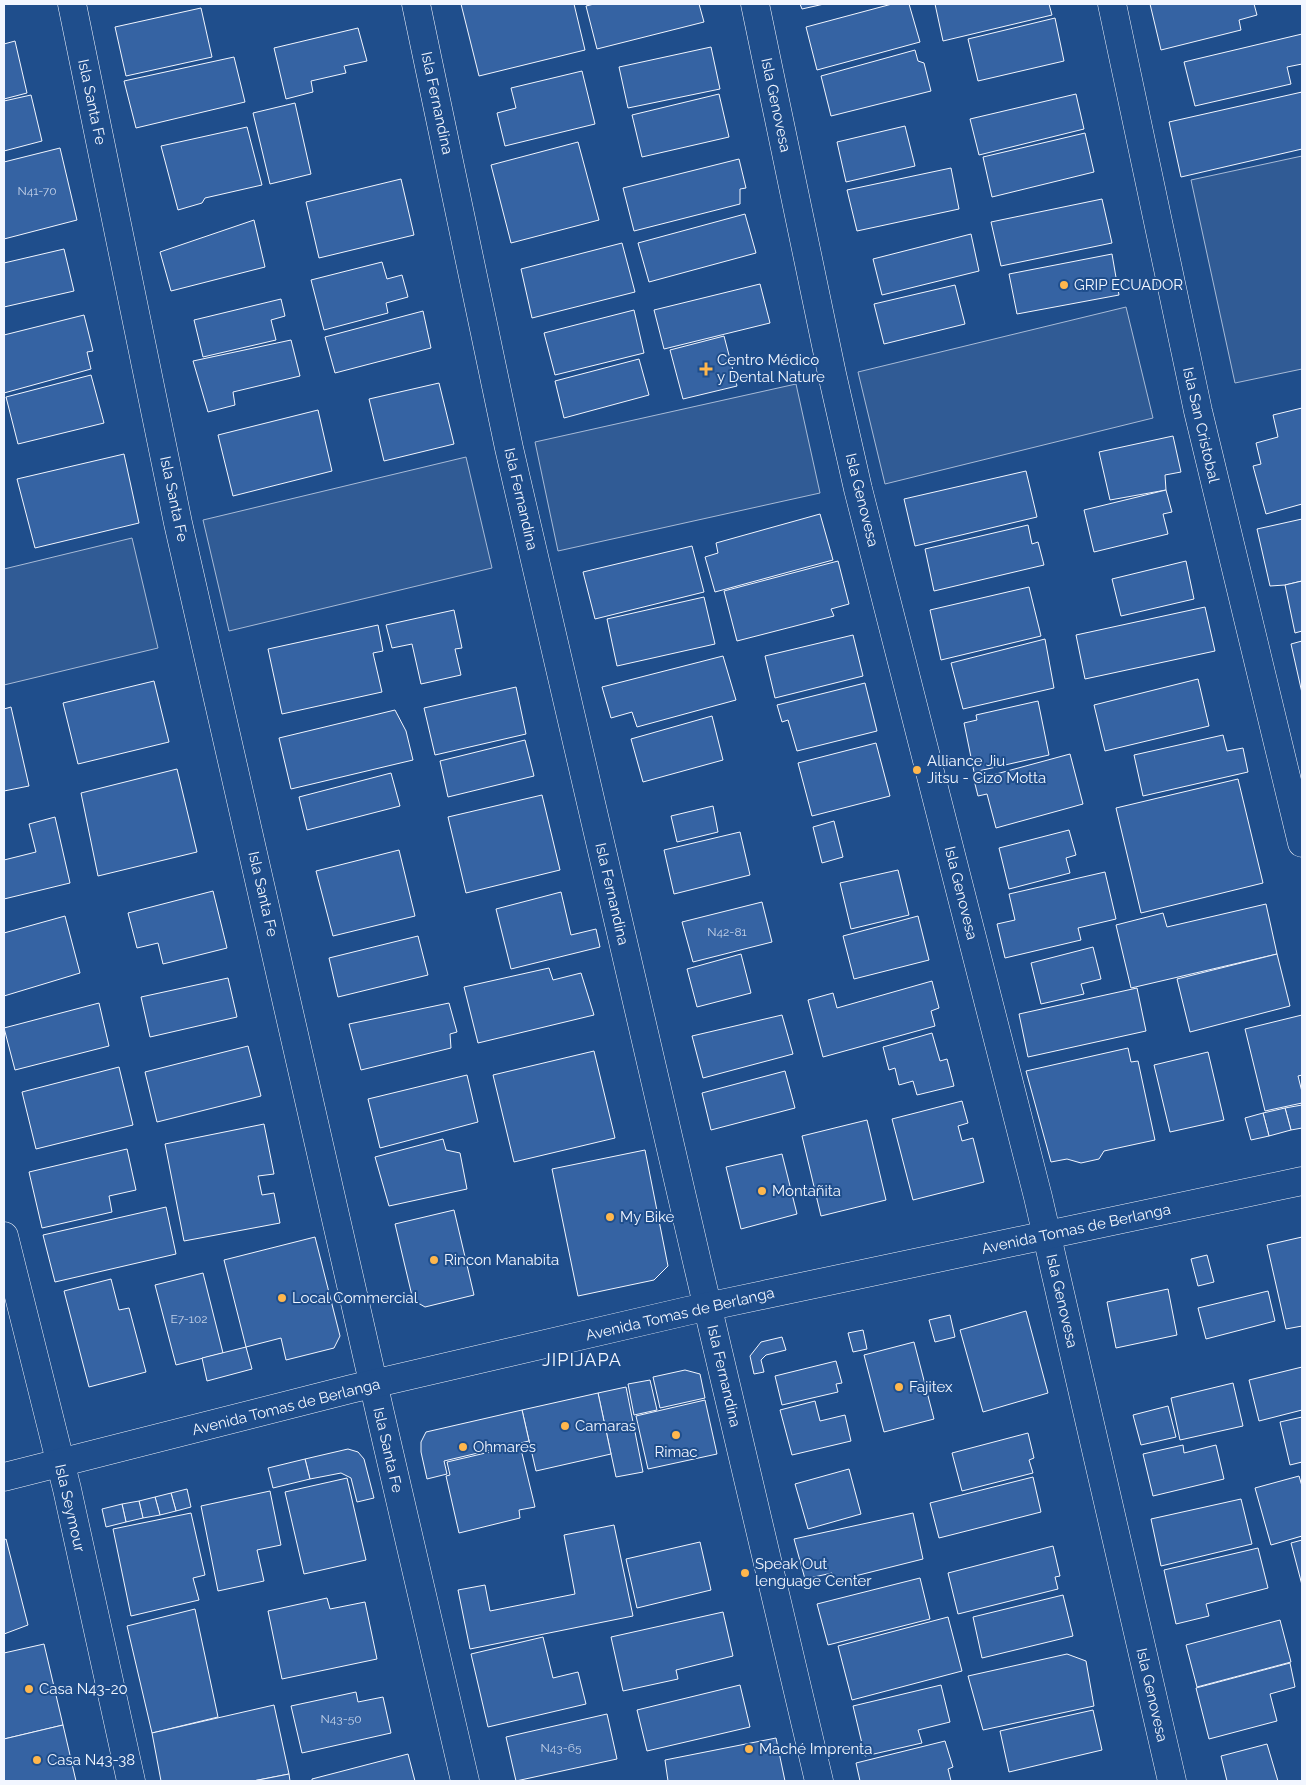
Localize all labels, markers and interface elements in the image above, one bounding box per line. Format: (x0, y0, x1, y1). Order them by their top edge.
street label: Isla Fernandina (417, 50, 457, 156)
street label: Isla Genovesa (757, 56, 795, 154)
street label: Isla Santa Fe (74, 58, 110, 147)
house number: N41-70 (17, 184, 57, 198)
place label: GRIP ECUADOR (1074, 276, 1183, 294)
marker: GRIP ECUADOR (1058, 279, 1070, 291)
place label: Centro Médico y Dental Nature (717, 351, 825, 386)
marker: Centro Médico y Dental Nature (699, 362, 713, 376)
street label: Isla San Cristobal (1179, 365, 1223, 486)
street label: Isla Fernandina (500, 446, 542, 552)
street label: Isla Genovesa (842, 451, 882, 549)
street label: Isla Santa Fe (156, 455, 192, 544)
place label: Alliance Jiu Jitsu - Cizo Motta (927, 752, 1046, 787)
marker: Alliance Jiu Jitsu - Cizo Motta (911, 764, 923, 776)
street label: Isla Fernandina (591, 841, 633, 947)
street label: Isla Genovesa (941, 844, 981, 942)
street label: Isla Santa Fe (244, 850, 282, 939)
house number: N42-81 (707, 925, 747, 939)
place label: Montañita (772, 1182, 841, 1200)
marker: Montañita (756, 1185, 768, 1197)
street label: Avenida Tomas de Berlanga (980, 1200, 1172, 1258)
place label: My Bike (620, 1208, 675, 1226)
marker: My Bike (604, 1211, 616, 1223)
place label: Rincon Manabita (444, 1251, 559, 1269)
street label: Isla Genovesa (1042, 1252, 1082, 1350)
marker: Rincon Manabita (428, 1254, 440, 1266)
street label: Avenida Tomas de Berlanga (584, 1284, 776, 1344)
place label: Local Commercial (292, 1289, 419, 1307)
marker: Local Commercial (276, 1292, 288, 1304)
house number: E7-102 (170, 1312, 208, 1326)
street label: Isla Fernandina (703, 1323, 745, 1429)
district label: JIPIJAPA (542, 1349, 622, 1370)
street label: Avenida Tomas de Berlanga (190, 1375, 382, 1439)
place label: Fajitex (909, 1378, 953, 1396)
marker: Fajitex (893, 1381, 905, 1393)
street label: Isla Santa Fe (369, 1406, 407, 1495)
place label: Camaras (575, 1417, 636, 1435)
marker: Camaras (559, 1420, 571, 1432)
marker: Rimac (670, 1429, 682, 1441)
place label: Ohmares (473, 1438, 536, 1456)
marker: Ohmares (457, 1441, 469, 1453)
place label: Rimac (654, 1443, 698, 1461)
street label: Isla Seymour (51, 1462, 89, 1554)
place label: Speak Out lenguage Center (755, 1555, 872, 1590)
marker: Speak Out lenguage Center (739, 1567, 751, 1579)
street label: Isla Genovesa (1132, 1646, 1172, 1744)
place label: Casa N43-20 (39, 1680, 128, 1698)
marker: Casa N43-20 (23, 1683, 35, 1695)
house number: N43-50 (320, 1712, 362, 1726)
place label: Maché Imprenta (759, 1740, 872, 1758)
house number: N43-65 (540, 1741, 582, 1755)
marker: Maché Imprenta (743, 1743, 755, 1755)
place label: Casa N43-38 (47, 1751, 135, 1769)
marker: Casa N43-38 (31, 1754, 43, 1766)

